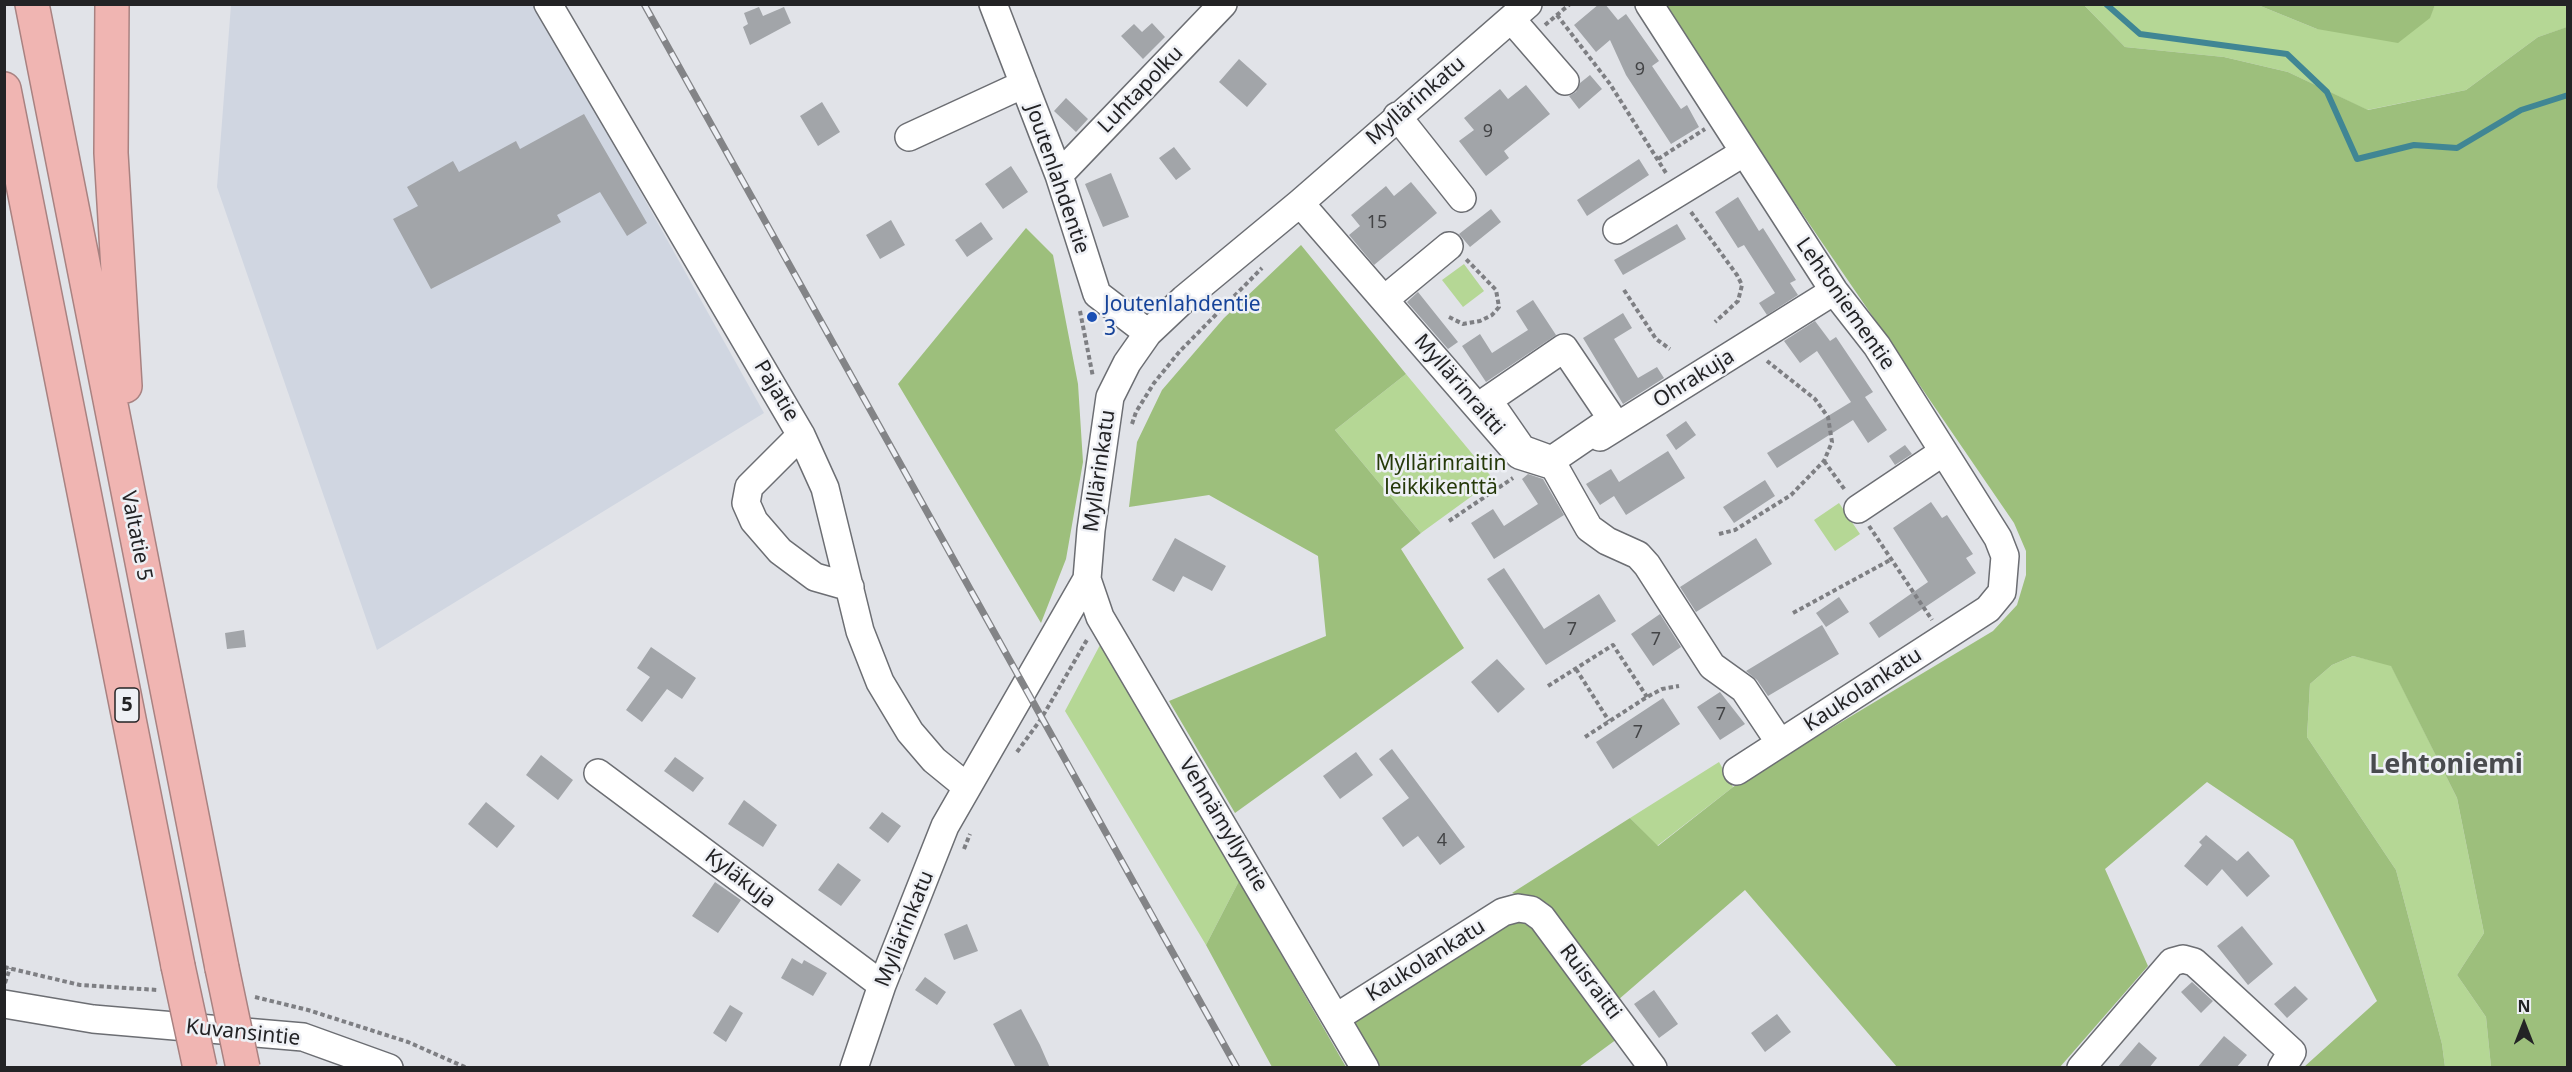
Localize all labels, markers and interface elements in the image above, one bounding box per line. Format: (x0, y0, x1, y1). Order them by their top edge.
street label: Luhtapolku (1093, 41, 1189, 139)
street label: Myllärinkatu (1361, 51, 1471, 151)
house number: 9 (1635, 59, 1645, 81)
street label: Joutenlahdentie (1020, 101, 1094, 257)
house number: 9 (1483, 121, 1493, 143)
house number: 15 (1367, 212, 1387, 234)
street label: Lehtoniementie (1790, 233, 1900, 375)
place label: Joutenlahdentie 3 (1104, 292, 1261, 342)
marker: Joutenlahdentie 3 (1085, 310, 1099, 324)
street label: Myllärinraitti (1408, 329, 1510, 441)
street label: Ohrakuja (1649, 344, 1739, 414)
street label: Pajatie (748, 356, 804, 426)
street label: Myllärinkatu (1079, 408, 1121, 534)
park label: Myllärinraitin leikkikenttä (1376, 451, 1506, 501)
street label: Valtatie 5 (115, 489, 157, 583)
house number: 7 (1567, 619, 1577, 641)
house number: 7 (1651, 629, 1661, 651)
street label: Kaukolankatu (1799, 643, 1927, 737)
road number: 5 (115, 688, 139, 722)
house number: 7 (1716, 704, 1726, 726)
house number: 7 (1633, 722, 1643, 744)
district label: Lehtoniemi (2369, 749, 2523, 781)
street label: Vehnämyllyntie (1173, 754, 1273, 896)
house number: 4 (1437, 830, 1447, 852)
street label: Kyläkuja (700, 844, 780, 914)
street label: Myllärinkatu (870, 867, 940, 991)
street label: Kaukolankatu (1362, 914, 1490, 1008)
street label: Ruisraitti (1554, 939, 1626, 1025)
north arrow (2494, 994, 2554, 1054)
text: N (2517, 995, 2531, 1017)
street label: Kuvansintie (185, 1014, 301, 1052)

